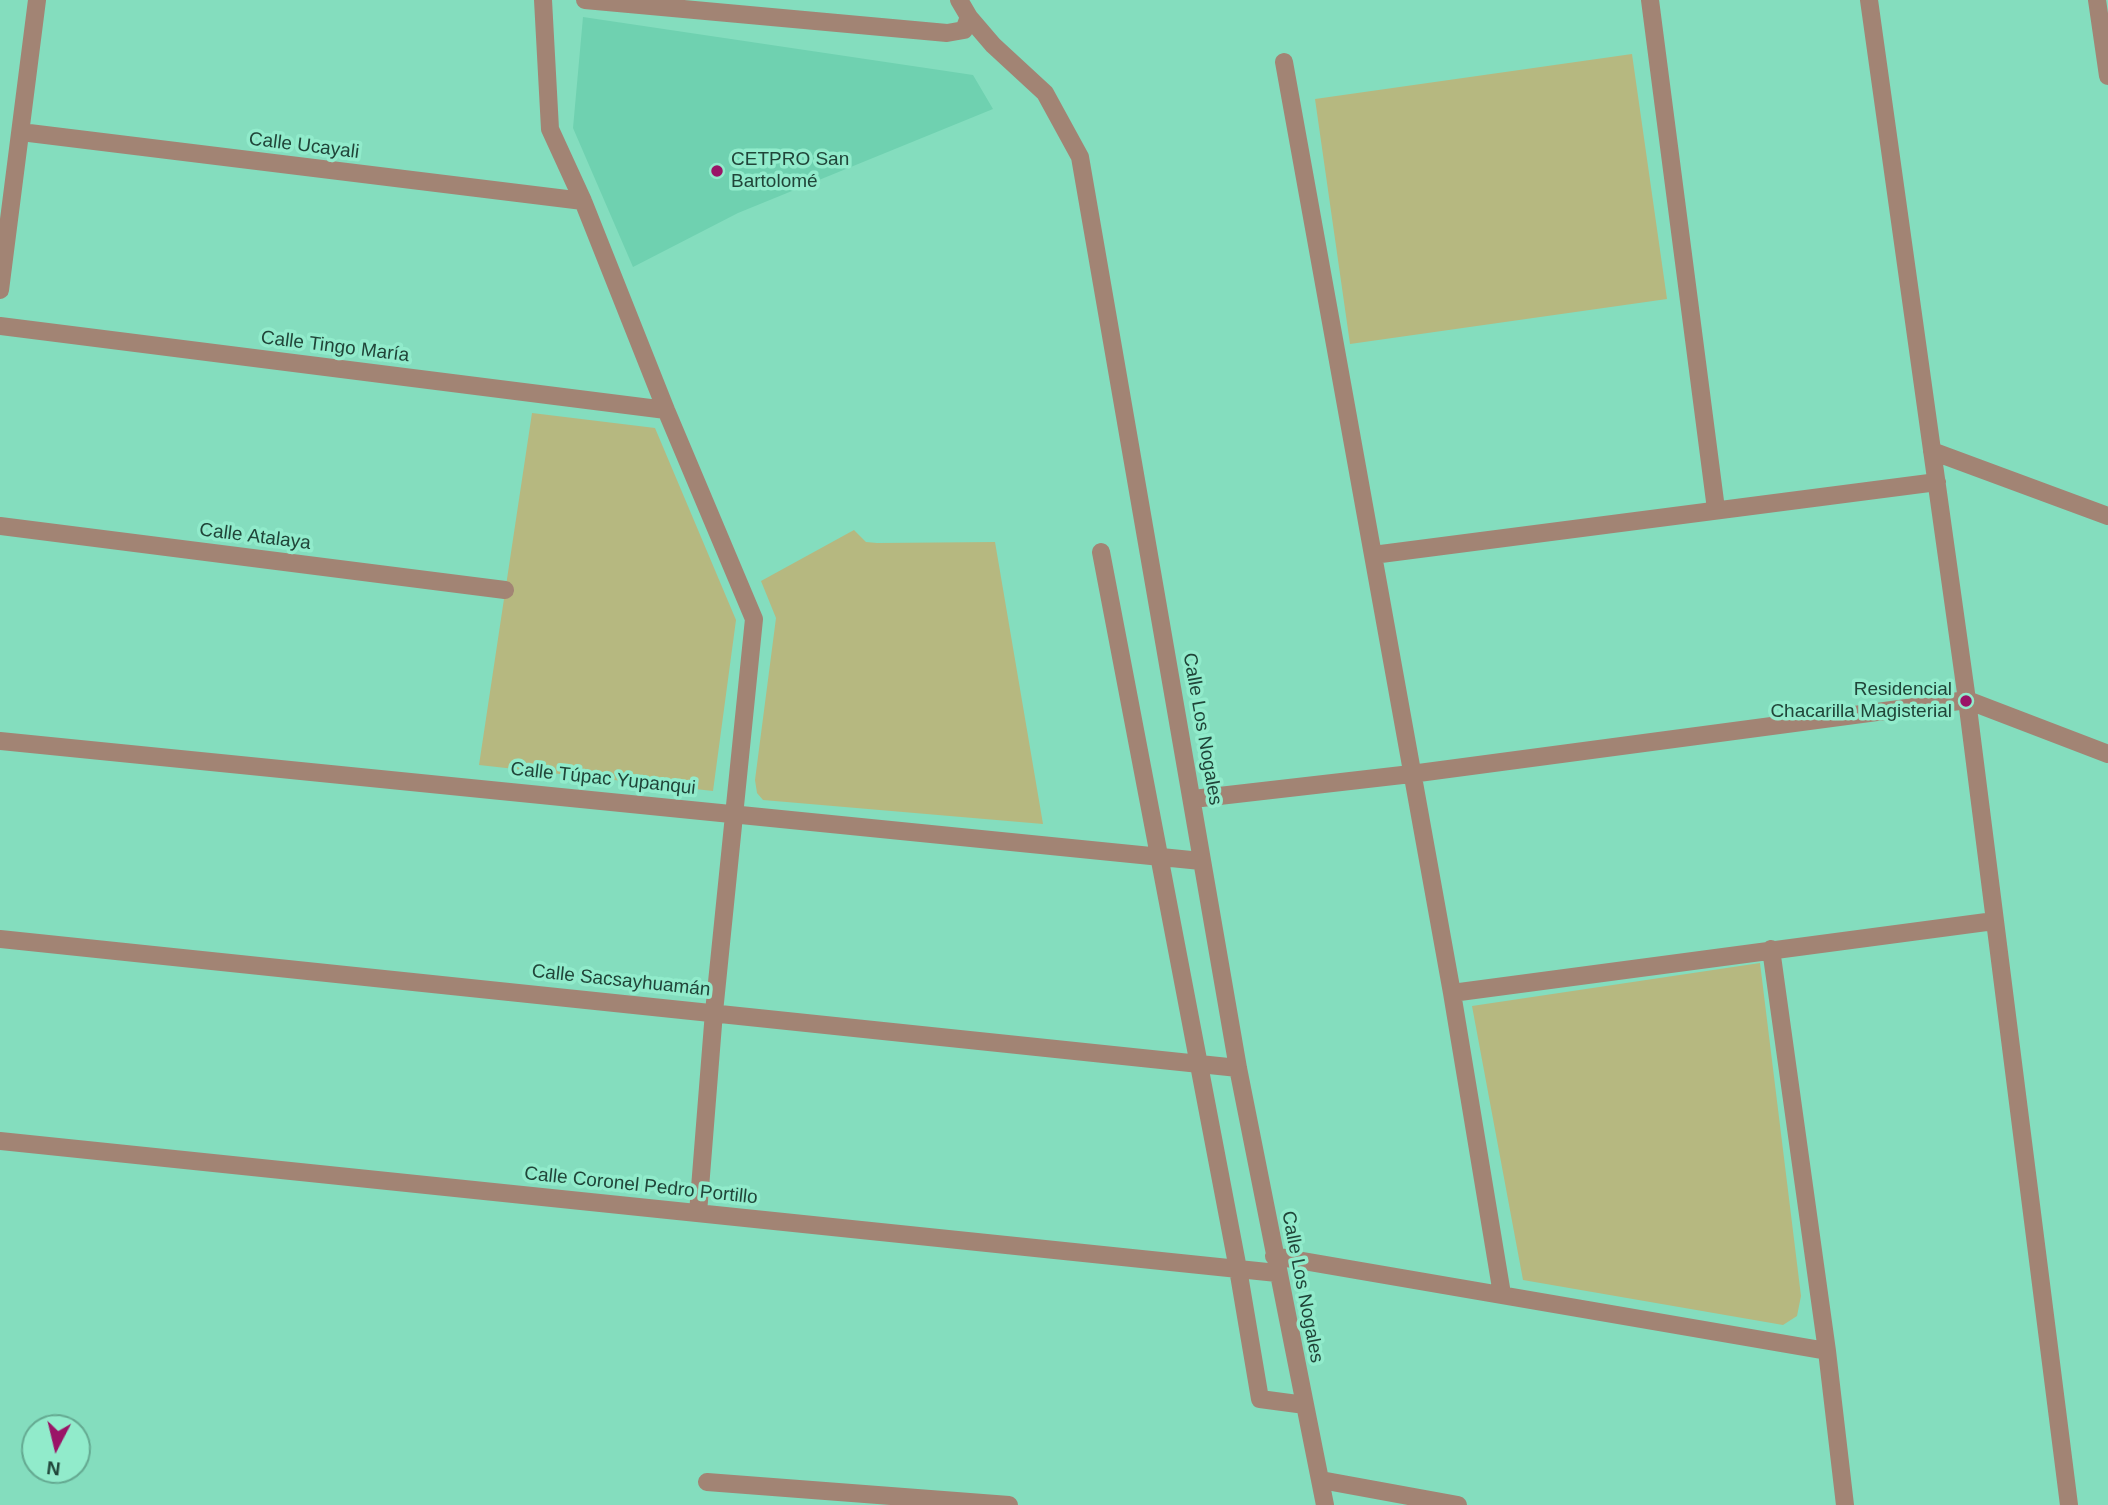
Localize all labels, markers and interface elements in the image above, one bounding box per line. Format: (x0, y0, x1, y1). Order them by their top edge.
street label: Calle Ucayali (248, 128, 360, 164)
place label: CETPRO San Bartolomé (731, 149, 849, 193)
marker: CETPRO San Bartolomé (709, 163, 725, 179)
street label: Calle Tingo María (260, 327, 410, 367)
street label: Calle Atalaya (198, 519, 312, 555)
street label: Calle Los Nogales (1177, 651, 1227, 807)
place label: Residencial Chacarilla Magisterial (1770, 679, 1952, 723)
marker: Residencial Chacarilla Magisterial (1958, 693, 1974, 709)
street label: Calle Túpac Yupanqui (509, 758, 697, 800)
street label: Calle Sacsayhuamán (531, 960, 711, 1002)
street label: Calle Coronel Pedro Portillo (523, 1162, 759, 1210)
street label: Calle Los Nogales (1276, 1209, 1328, 1365)
north arrow (21, 1414, 91, 1484)
text: N (46, 1457, 62, 1480)

